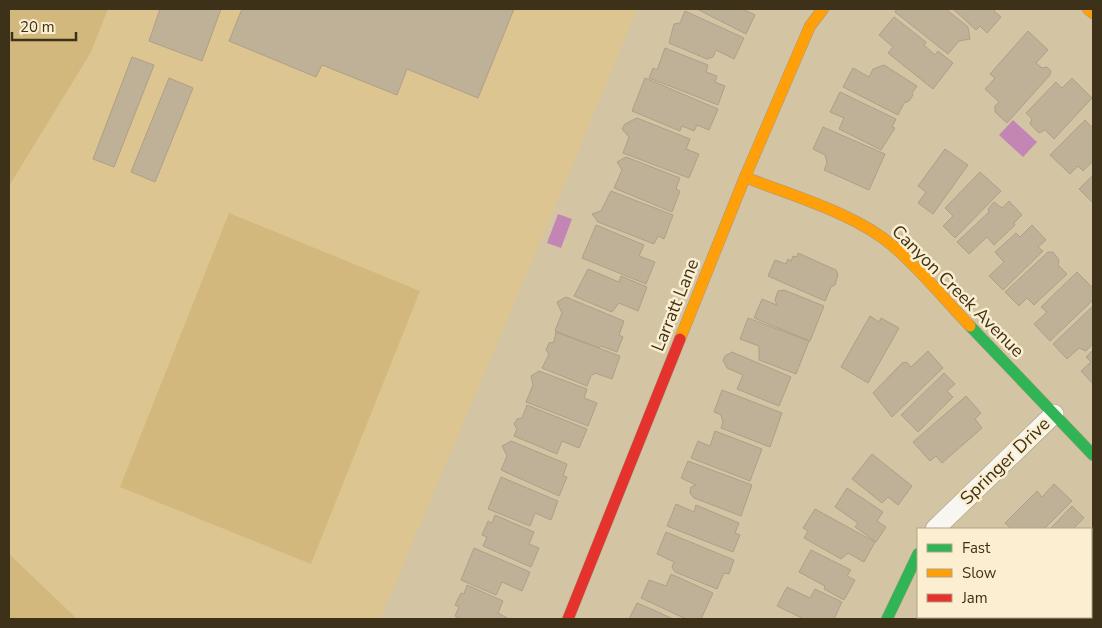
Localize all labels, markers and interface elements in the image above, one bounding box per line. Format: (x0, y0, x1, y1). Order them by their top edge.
scale bar (12, 10, 76, 42)
text: 20 m (20, 17, 55, 37)
street label: Canyon Creek Avenue (887, 220, 1029, 362)
street label: Larratt Lane (646, 255, 704, 355)
street label: Springer Drive (955, 412, 1055, 510)
legend (917, 528, 1092, 618)
text: Fast (962, 538, 991, 558)
text: Slow (962, 563, 997, 583)
text: Jam (961, 588, 988, 608)

